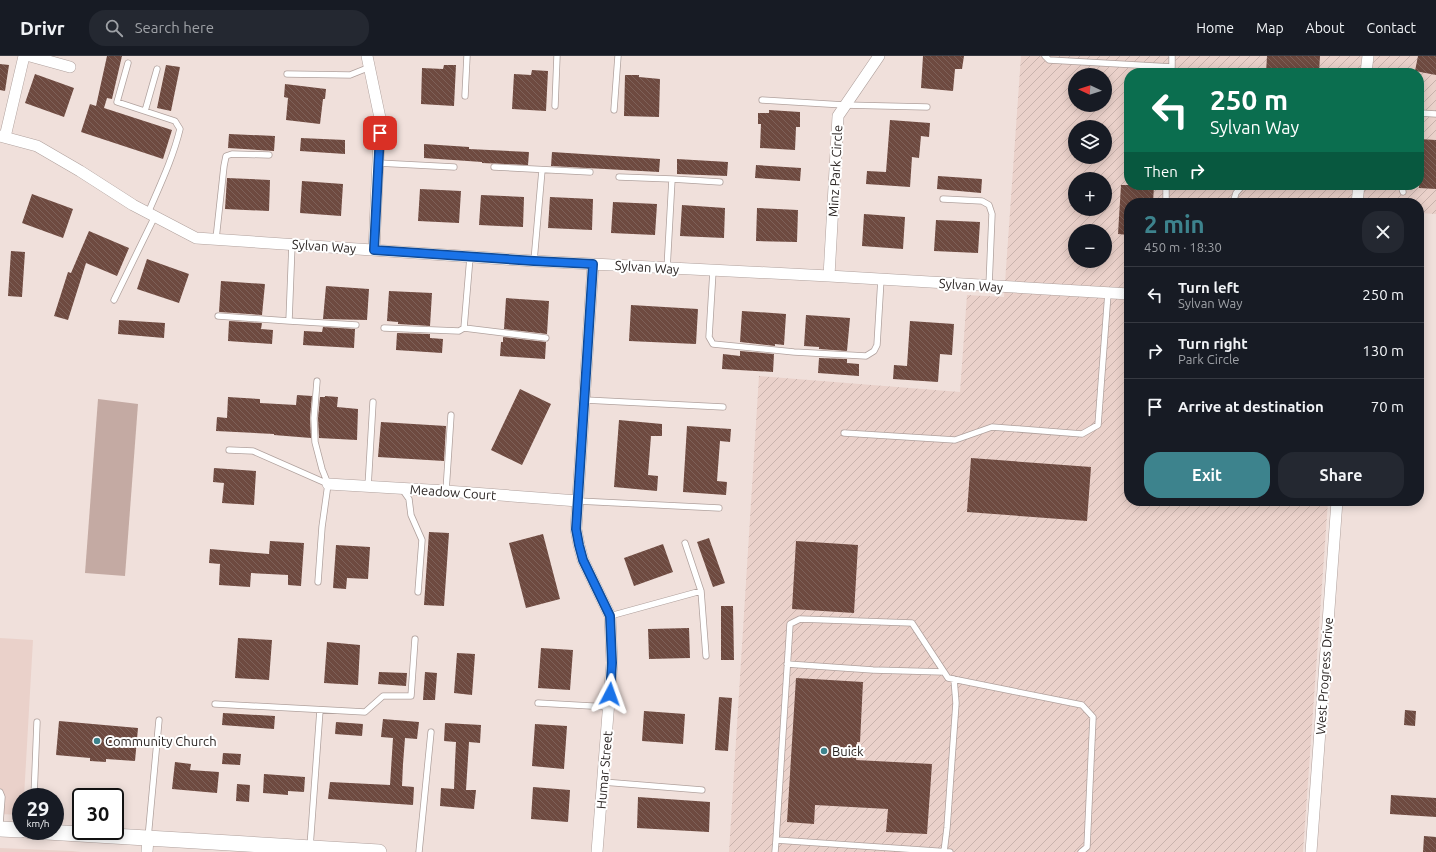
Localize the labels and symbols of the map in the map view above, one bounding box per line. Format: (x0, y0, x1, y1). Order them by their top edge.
north arrow (1068, 68, 1112, 112)
pin (363, 116, 397, 150)
street label: Minz Park Circle (826, 125, 844, 217)
street label: Sylvan Way (291, 237, 357, 255)
street label: Sylvan Way (614, 258, 680, 276)
street label: Sylvan Way (938, 276, 1004, 294)
street label: Meadow Court (409, 482, 497, 502)
street label: West Progress Drive (1313, 617, 1335, 735)
position arrow (589, 673, 631, 715)
street label: Humar Street (594, 730, 614, 810)
place label: Community Church (105, 734, 217, 748)
marker: Community Church (92, 736, 102, 746)
place label: Buick (832, 744, 864, 758)
marker: Buick (819, 746, 829, 756)
speed limit sign: 30 (72, 788, 124, 840)

